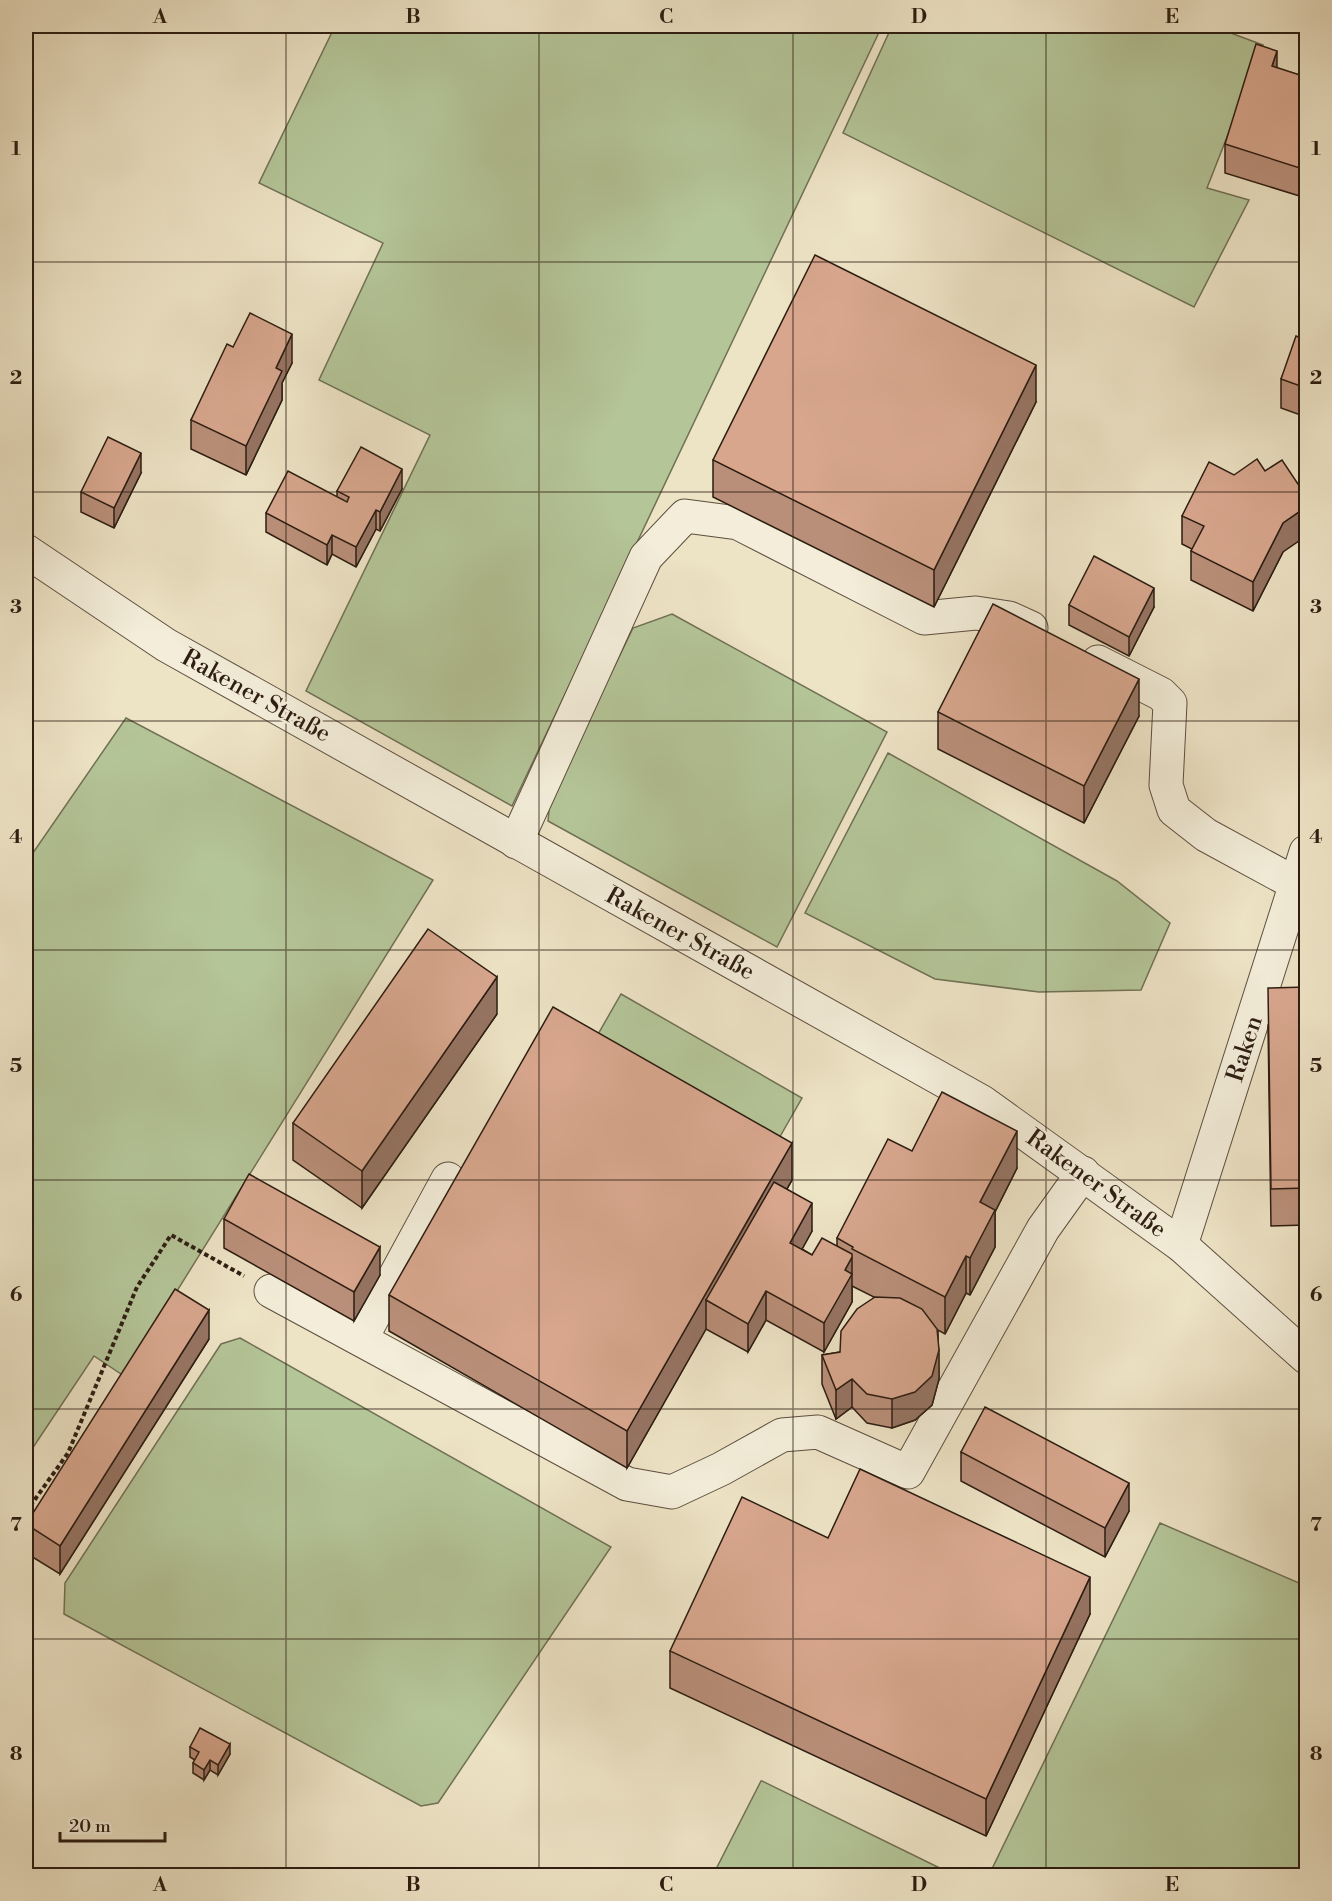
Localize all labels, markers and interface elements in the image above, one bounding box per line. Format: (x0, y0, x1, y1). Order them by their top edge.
text: A (152, 5, 168, 30)
text: B (405, 5, 421, 30)
text: C (659, 5, 673, 30)
text: D (911, 5, 927, 30)
text: E (1165, 5, 1179, 30)
text: 1 (11, 137, 21, 162)
text: 1 (1311, 137, 1321, 162)
text: 2 (10, 366, 22, 391)
text: 2 (1310, 366, 1322, 391)
text: 3 (10, 595, 22, 620)
text: 3 (1310, 595, 1322, 620)
street label: Rakener Straße (176, 643, 336, 749)
text: 4 (9, 825, 23, 850)
text: 4 (1309, 825, 1323, 850)
street label: Rakener Straße (600, 881, 760, 987)
street label: Raken (1220, 1012, 1270, 1086)
text: 5 (10, 1054, 22, 1079)
text: 5 (1310, 1054, 1322, 1079)
street label: Rakener Straße (1020, 1123, 1172, 1245)
text: 6 (10, 1283, 23, 1308)
text: 6 (1310, 1283, 1323, 1308)
text: 7 (10, 1513, 22, 1538)
text: 7 (1310, 1513, 1322, 1538)
text: 8 (10, 1742, 23, 1767)
text: 8 (1310, 1742, 1323, 1767)
scale bar (60, 1805, 165, 1843)
text: 20 m (69, 1815, 111, 1838)
text: A (152, 1873, 168, 1898)
text: B (405, 1873, 421, 1898)
text: C (659, 1873, 673, 1898)
text: D (911, 1873, 927, 1898)
text: E (1165, 1873, 1179, 1898)

